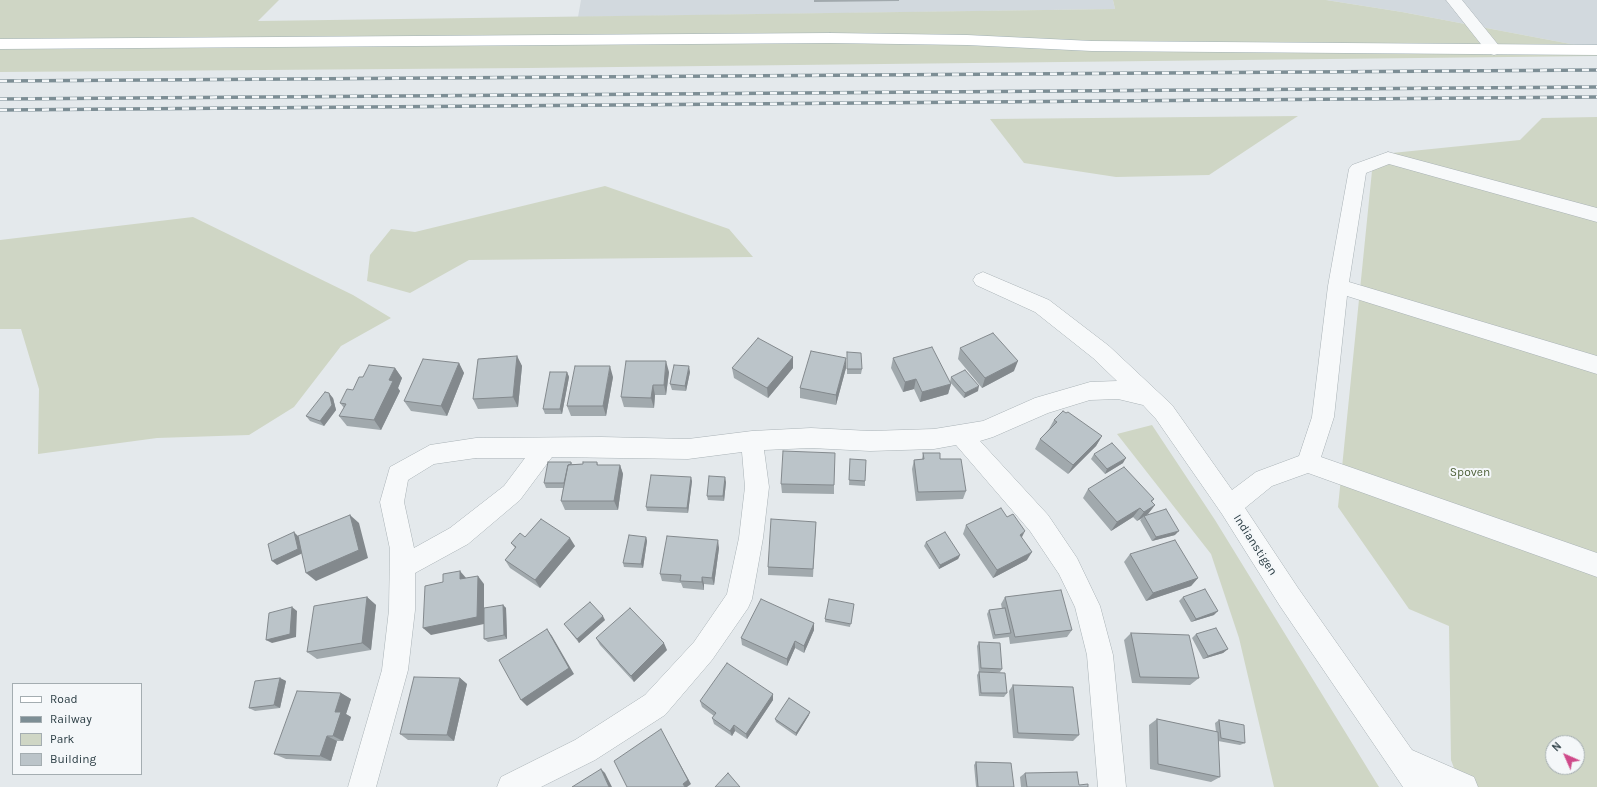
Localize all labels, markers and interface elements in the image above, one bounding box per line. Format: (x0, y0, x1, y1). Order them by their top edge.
park label: Spoven (1450, 466, 1490, 480)
street label: Indianstigen (1230, 512, 1280, 578)
legend (12, 683, 142, 775)
text: Road (50, 692, 78, 706)
text: Railway (50, 712, 92, 726)
text: Park (50, 732, 74, 746)
north arrow (1545, 735, 1585, 775)
text: N (1549, 739, 1564, 754)
text: Building (50, 752, 96, 766)

